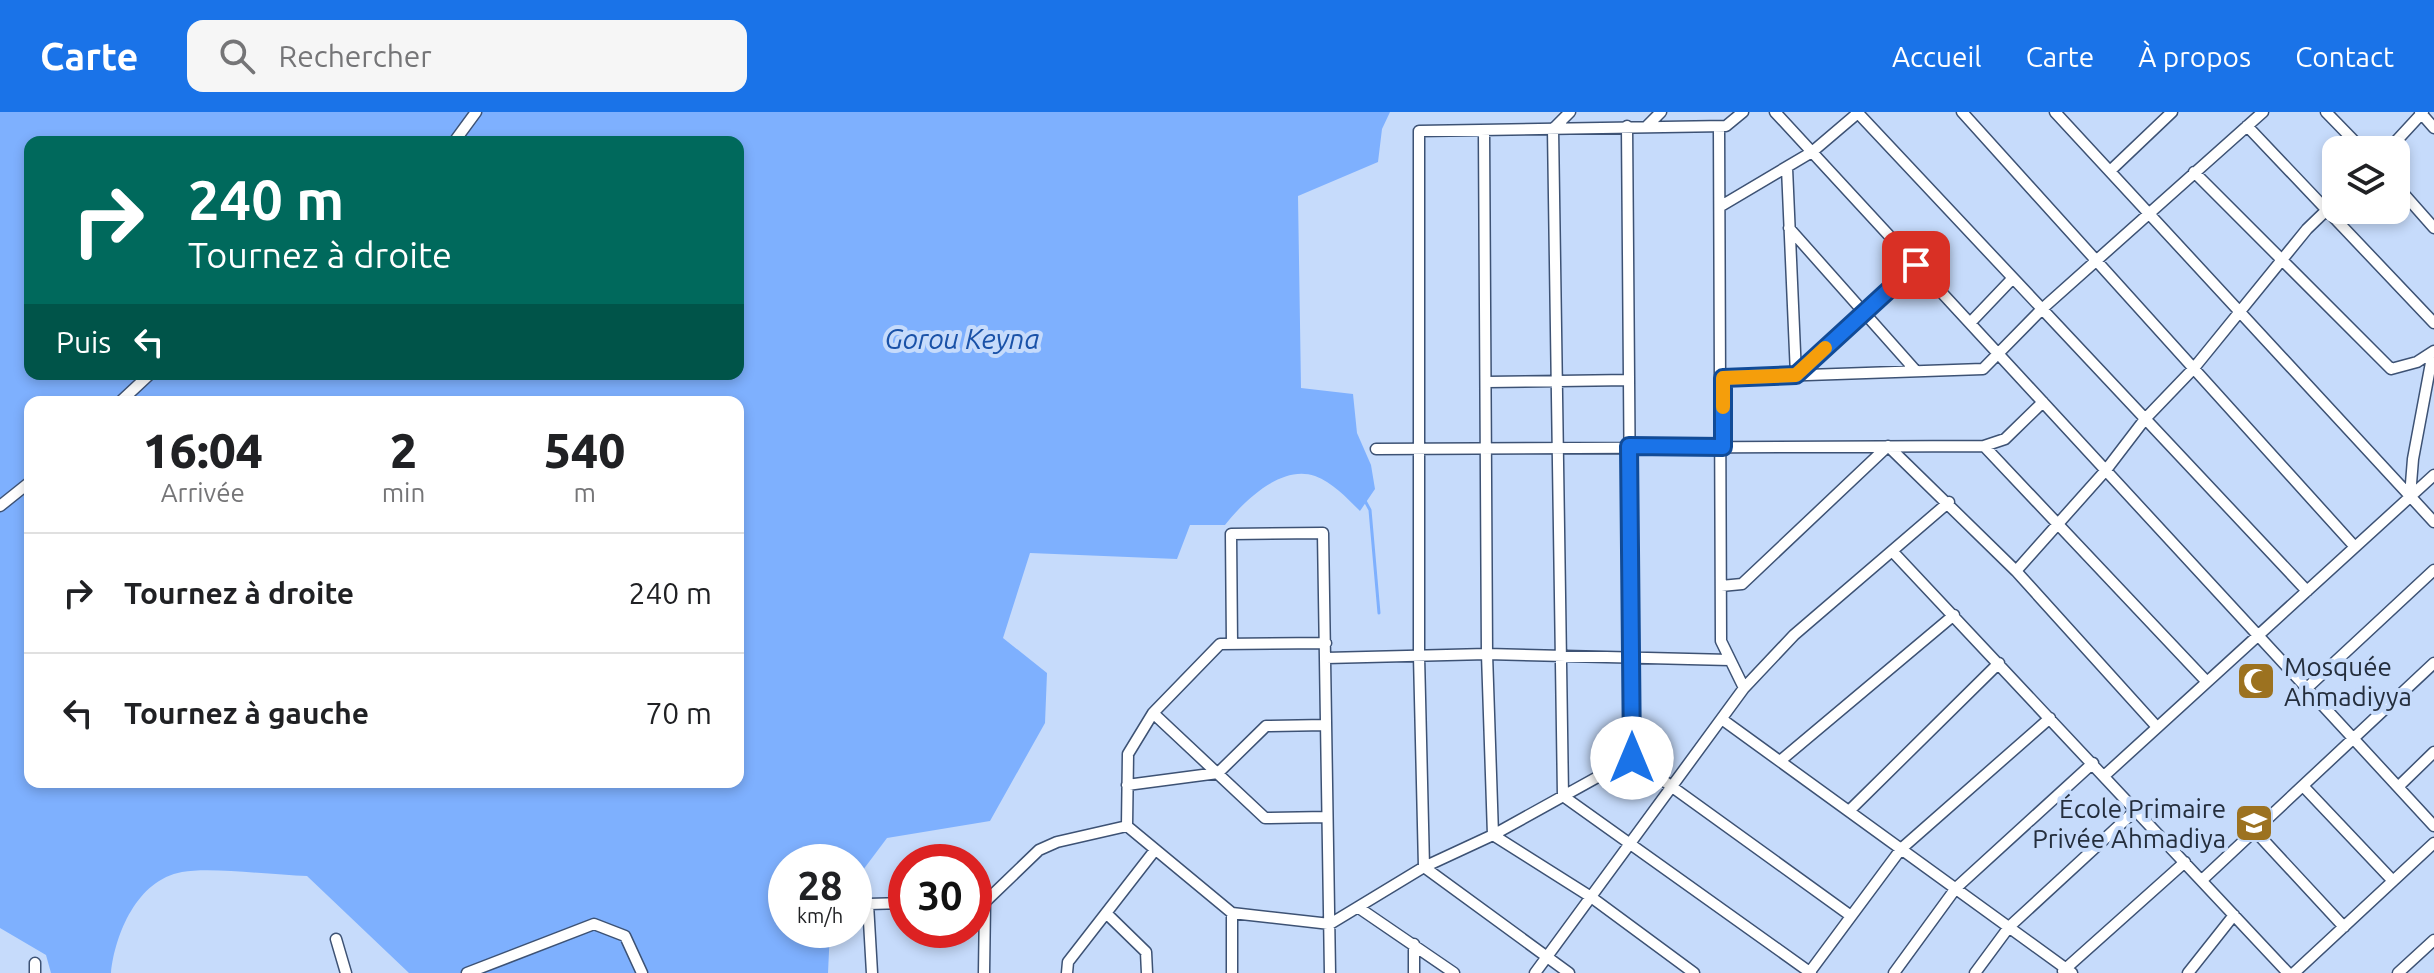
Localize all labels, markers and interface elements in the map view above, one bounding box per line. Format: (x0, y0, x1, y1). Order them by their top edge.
search box (187, 20, 747, 92)
icon: search (215, 34, 259, 78)
text: Carte (40, 35, 139, 77)
text: Rechercher (279, 39, 432, 73)
text: Accueil (1892, 41, 1982, 72)
text: Carte (2026, 41, 2094, 72)
text: À propos (2138, 41, 2251, 72)
text: Contact (2295, 41, 2394, 72)
map controls (2322, 136, 2410, 224)
button: layers (2322, 136, 2410, 224)
icon: right (56, 168, 160, 272)
text: 240 m (188, 168, 344, 231)
pin (1882, 231, 1950, 299)
text: Tournez à droite (188, 234, 452, 275)
icon: arrive (1894, 243, 1938, 287)
icon: left (127, 320, 171, 364)
water label: Gorou Keyna (884, 323, 1040, 354)
text: Puis (56, 325, 111, 359)
text: 16:04 (143, 423, 263, 477)
text: 2 (390, 423, 417, 477)
text: 540 (544, 423, 625, 477)
text: Arrivée (161, 478, 245, 507)
text: min (382, 478, 425, 507)
text: m (573, 478, 596, 507)
icon: right (56, 571, 100, 615)
text: Tournez à droite (124, 576, 354, 610)
text: 240 m (628, 576, 712, 610)
place label: Mosquée Ahmadiyya (2284, 652, 2412, 711)
mosque icon: Mosquée Ahmadiyya (2235, 660, 2277, 702)
icon: left (56, 691, 100, 735)
text: Tournez à gauche (124, 696, 369, 730)
text: 70 m (645, 696, 712, 730)
position arrow (1590, 716, 1674, 800)
place label: École Primaire Privée Ahmadiya (2032, 793, 2226, 853)
school or university icon: École Primaire Privée Ahmadiya (2233, 802, 2275, 844)
speed limit sign: 30 (888, 844, 992, 948)
text: 28 (797, 863, 843, 908)
text: km/h (797, 904, 843, 927)

